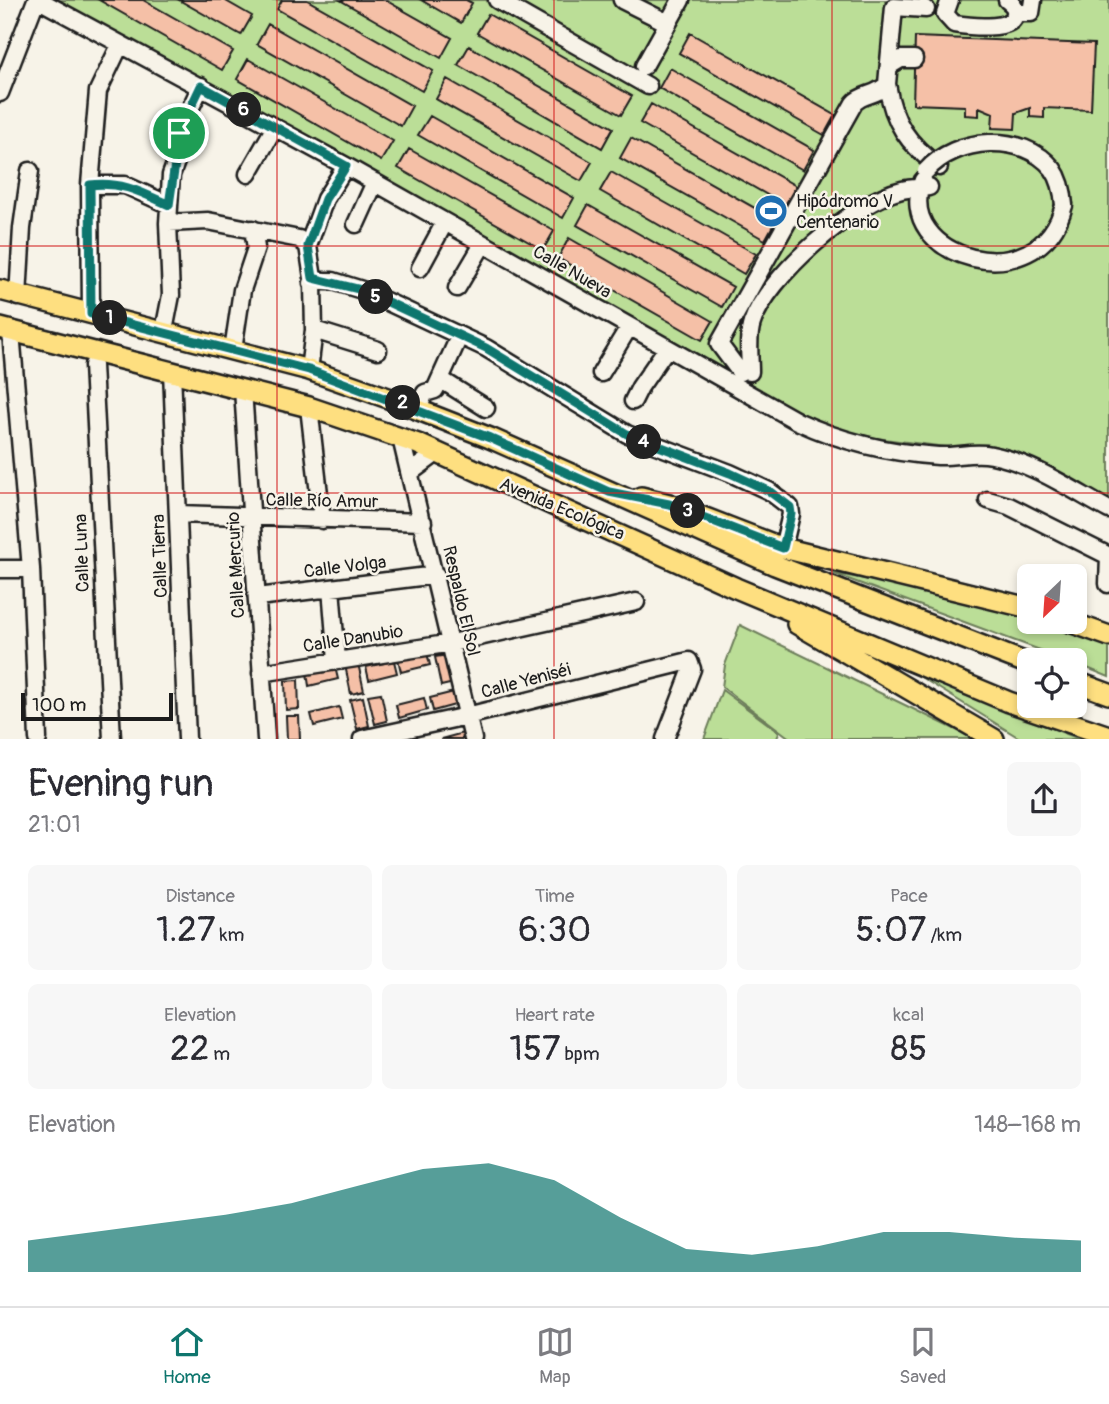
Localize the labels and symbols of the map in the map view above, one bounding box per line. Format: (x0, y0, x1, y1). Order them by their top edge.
pin: 6 (226, 92, 262, 128)
pin (149, 103, 209, 163)
place label: Hipódromo V Centenario (796, 190, 893, 234)
sports icon: Hipódromo V Centenario (752, 192, 790, 230)
street label: Calle Nueva (528, 240, 616, 304)
pin: 5 (358, 280, 394, 314)
pin: 1 (92, 300, 128, 336)
pin: 2 (386, 386, 420, 420)
pin: 4 (626, 424, 662, 460)
street label: Avenida Ecológica (496, 472, 628, 546)
street label: Calle Río Amur (265, 489, 379, 513)
pin: 3 (670, 494, 706, 528)
street label: Calle Mercurio (222, 511, 250, 619)
street label: Calle Luna (69, 513, 95, 593)
street label: Calle Tierra (147, 514, 173, 598)
street label: Respaldo El Sol (437, 544, 485, 658)
street label: Calle Volga (302, 551, 388, 583)
north arrow (1017, 564, 1087, 634)
street label: Calle Danubio (301, 620, 405, 658)
street label: Calle Yeniséi (479, 658, 573, 704)
scale bar (21, 690, 173, 722)

